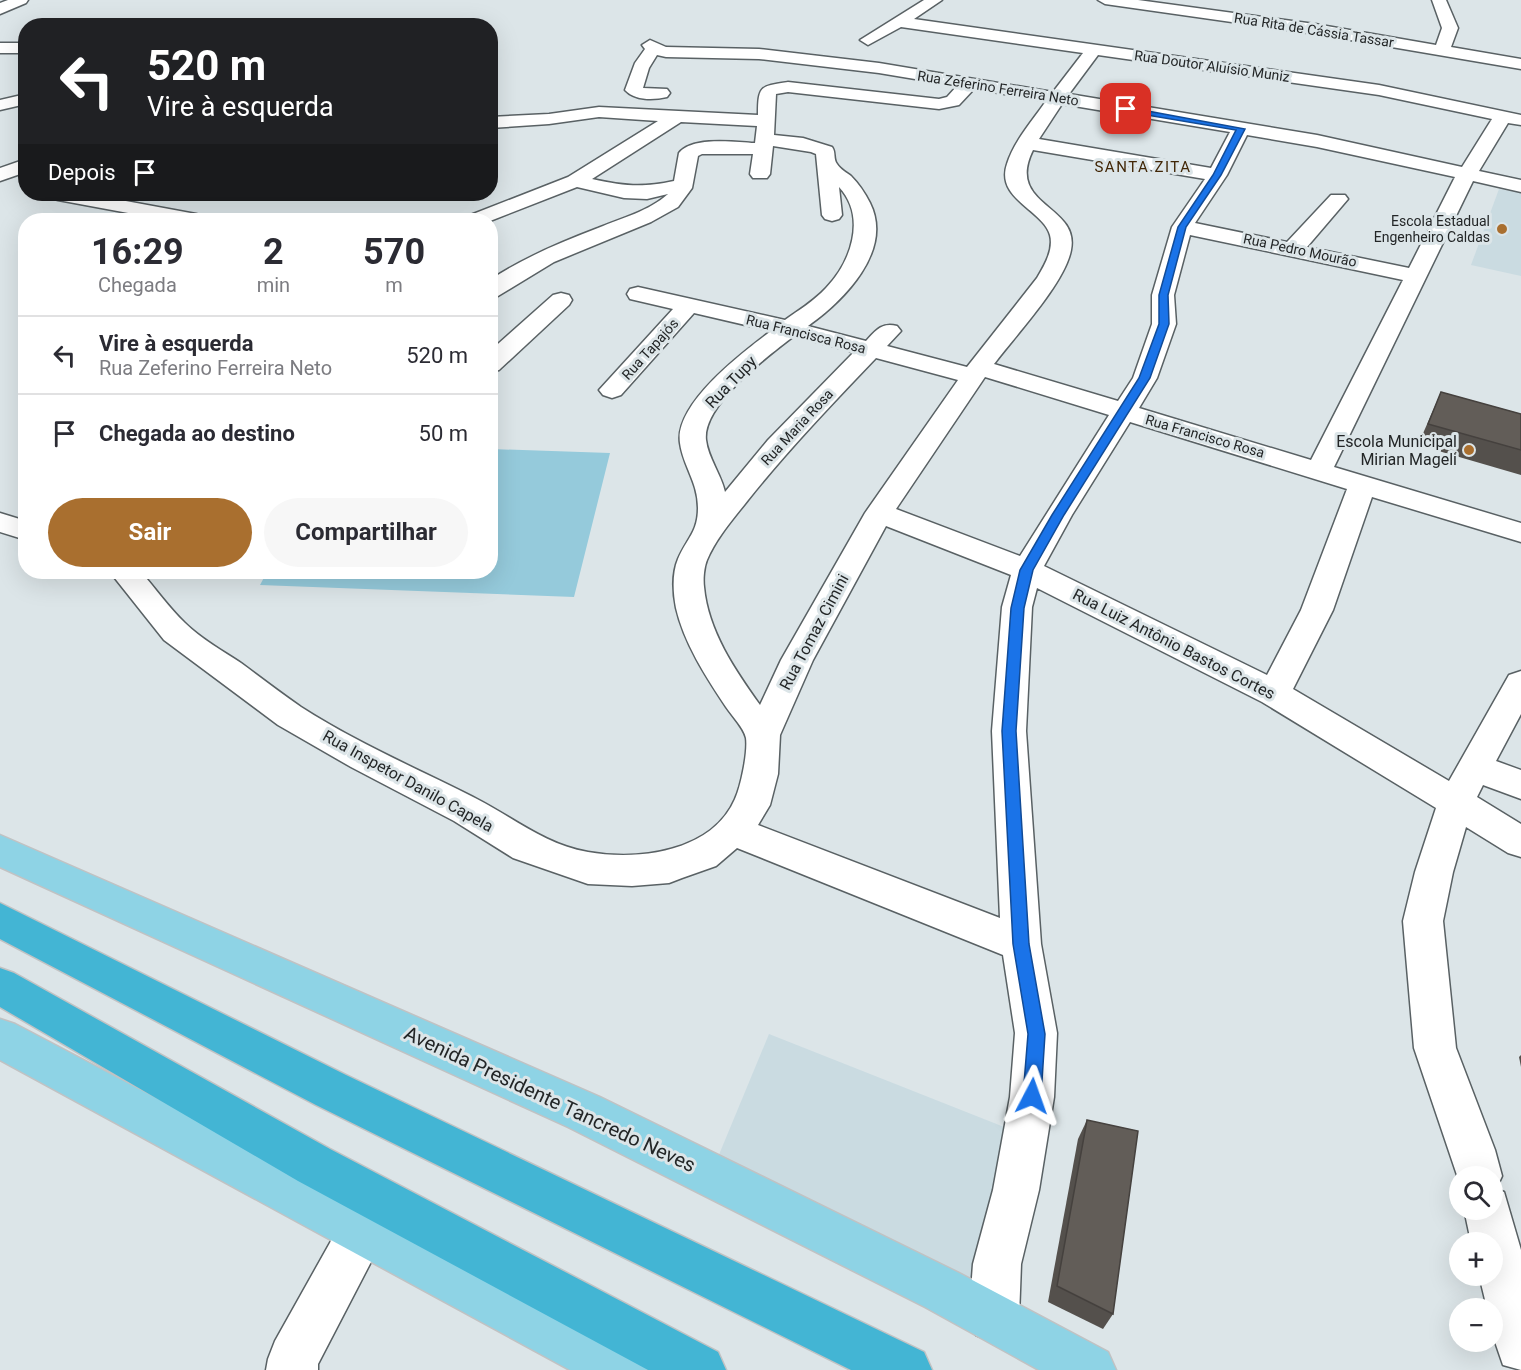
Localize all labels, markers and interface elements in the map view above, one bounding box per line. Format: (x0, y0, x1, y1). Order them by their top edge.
street label: Rua Rita de Cássia Tassar (1233, 9, 1395, 51)
text: 520 m (147, 41, 266, 90)
icon: left (48, 42, 126, 120)
street label: Rua Doutor Aluísio Muniz (1133, 47, 1291, 85)
street label: Rua Zeferino Ferreira Neto (916, 67, 1080, 109)
pin (1100, 83, 1151, 134)
text: Vire à esquerda (147, 91, 334, 123)
icon: arrive (1109, 92, 1142, 125)
icon: arrive (128, 156, 161, 189)
district label: SANTA ZITA (1094, 158, 1192, 176)
text: Depois (48, 160, 116, 185)
place label: Escola Estadual Engenheiro Caldas (1374, 213, 1490, 245)
marker: Escola Estadual Engenheiro Caldas (1495, 222, 1509, 236)
street label: Rua Pedro Mourão (1242, 230, 1358, 270)
text: 16:29 (91, 231, 184, 273)
text: 2 (263, 231, 284, 273)
text: 570 (363, 231, 425, 273)
text: Chegada (98, 273, 177, 297)
text: min (257, 273, 290, 297)
text: m (385, 273, 403, 297)
street label: Rua Francisca Rosa (745, 311, 867, 357)
street label: Rua Tapajós (618, 315, 682, 383)
text: Vire à esquerda (99, 331, 253, 356)
icon: left (48, 339, 81, 372)
text: 520 m (406, 343, 468, 368)
street label: Rua Tupy (702, 352, 761, 412)
text: Rua Zeferino Ferreira Neto (99, 356, 332, 380)
street label: Rua Maria Rosa (758, 386, 836, 468)
street label: Rua Francisco Rosa (1144, 411, 1266, 461)
icon: arrive (48, 417, 81, 450)
text: Chegada ao destino (99, 421, 295, 446)
text: 50 m (419, 421, 468, 446)
place label: Escola Municipal Mirian Mageli (1336, 432, 1457, 469)
marker: Escola Municipal Mirian Mageli (1462, 443, 1476, 457)
button: Sair (48, 498, 252, 567)
button: Compartilhar (264, 498, 468, 567)
street label: Rua Tomaz Cimini (775, 571, 853, 693)
street label: Rua Luiz Antônio Bastos Cortes (1070, 585, 1278, 703)
street label: Rua Inspetor Danilo Capela (319, 726, 497, 836)
street label: Avenida Presidente Tancredo Neves (401, 1021, 699, 1177)
position arrow (1000, 1064, 1064, 1128)
map controls (1449, 1166, 1503, 1352)
button: search (1449, 1166, 1503, 1220)
button: + (1449, 1232, 1503, 1286)
button: − (1449, 1298, 1503, 1352)

